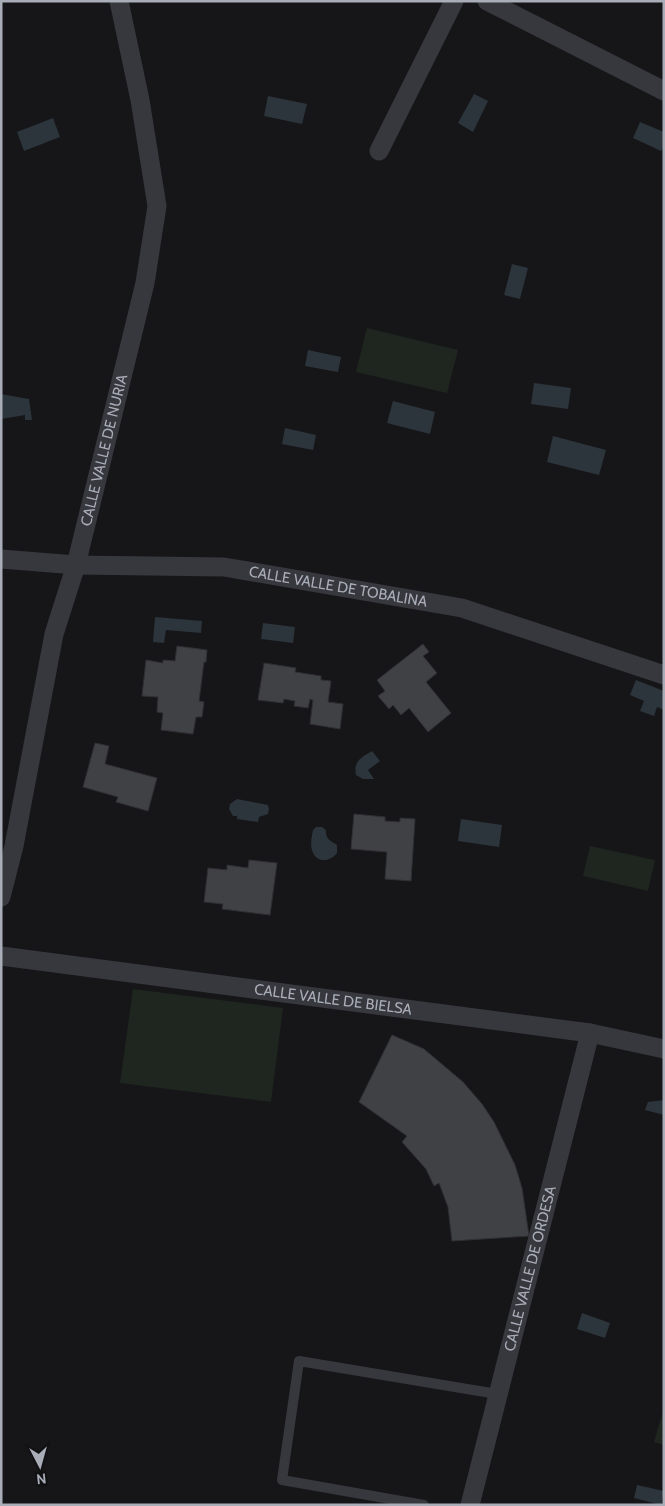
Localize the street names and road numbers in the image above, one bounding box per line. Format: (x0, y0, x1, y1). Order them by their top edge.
street label: CALLE VALLE DE NURIA (77, 372, 132, 528)
street label: CALLE VALLE DE TOBALINA (247, 562, 429, 611)
street label: CALLE VALLE DE BIELSA (253, 980, 414, 1019)
street label: CALLE VALLE DE ORDESA (500, 1183, 560, 1353)

